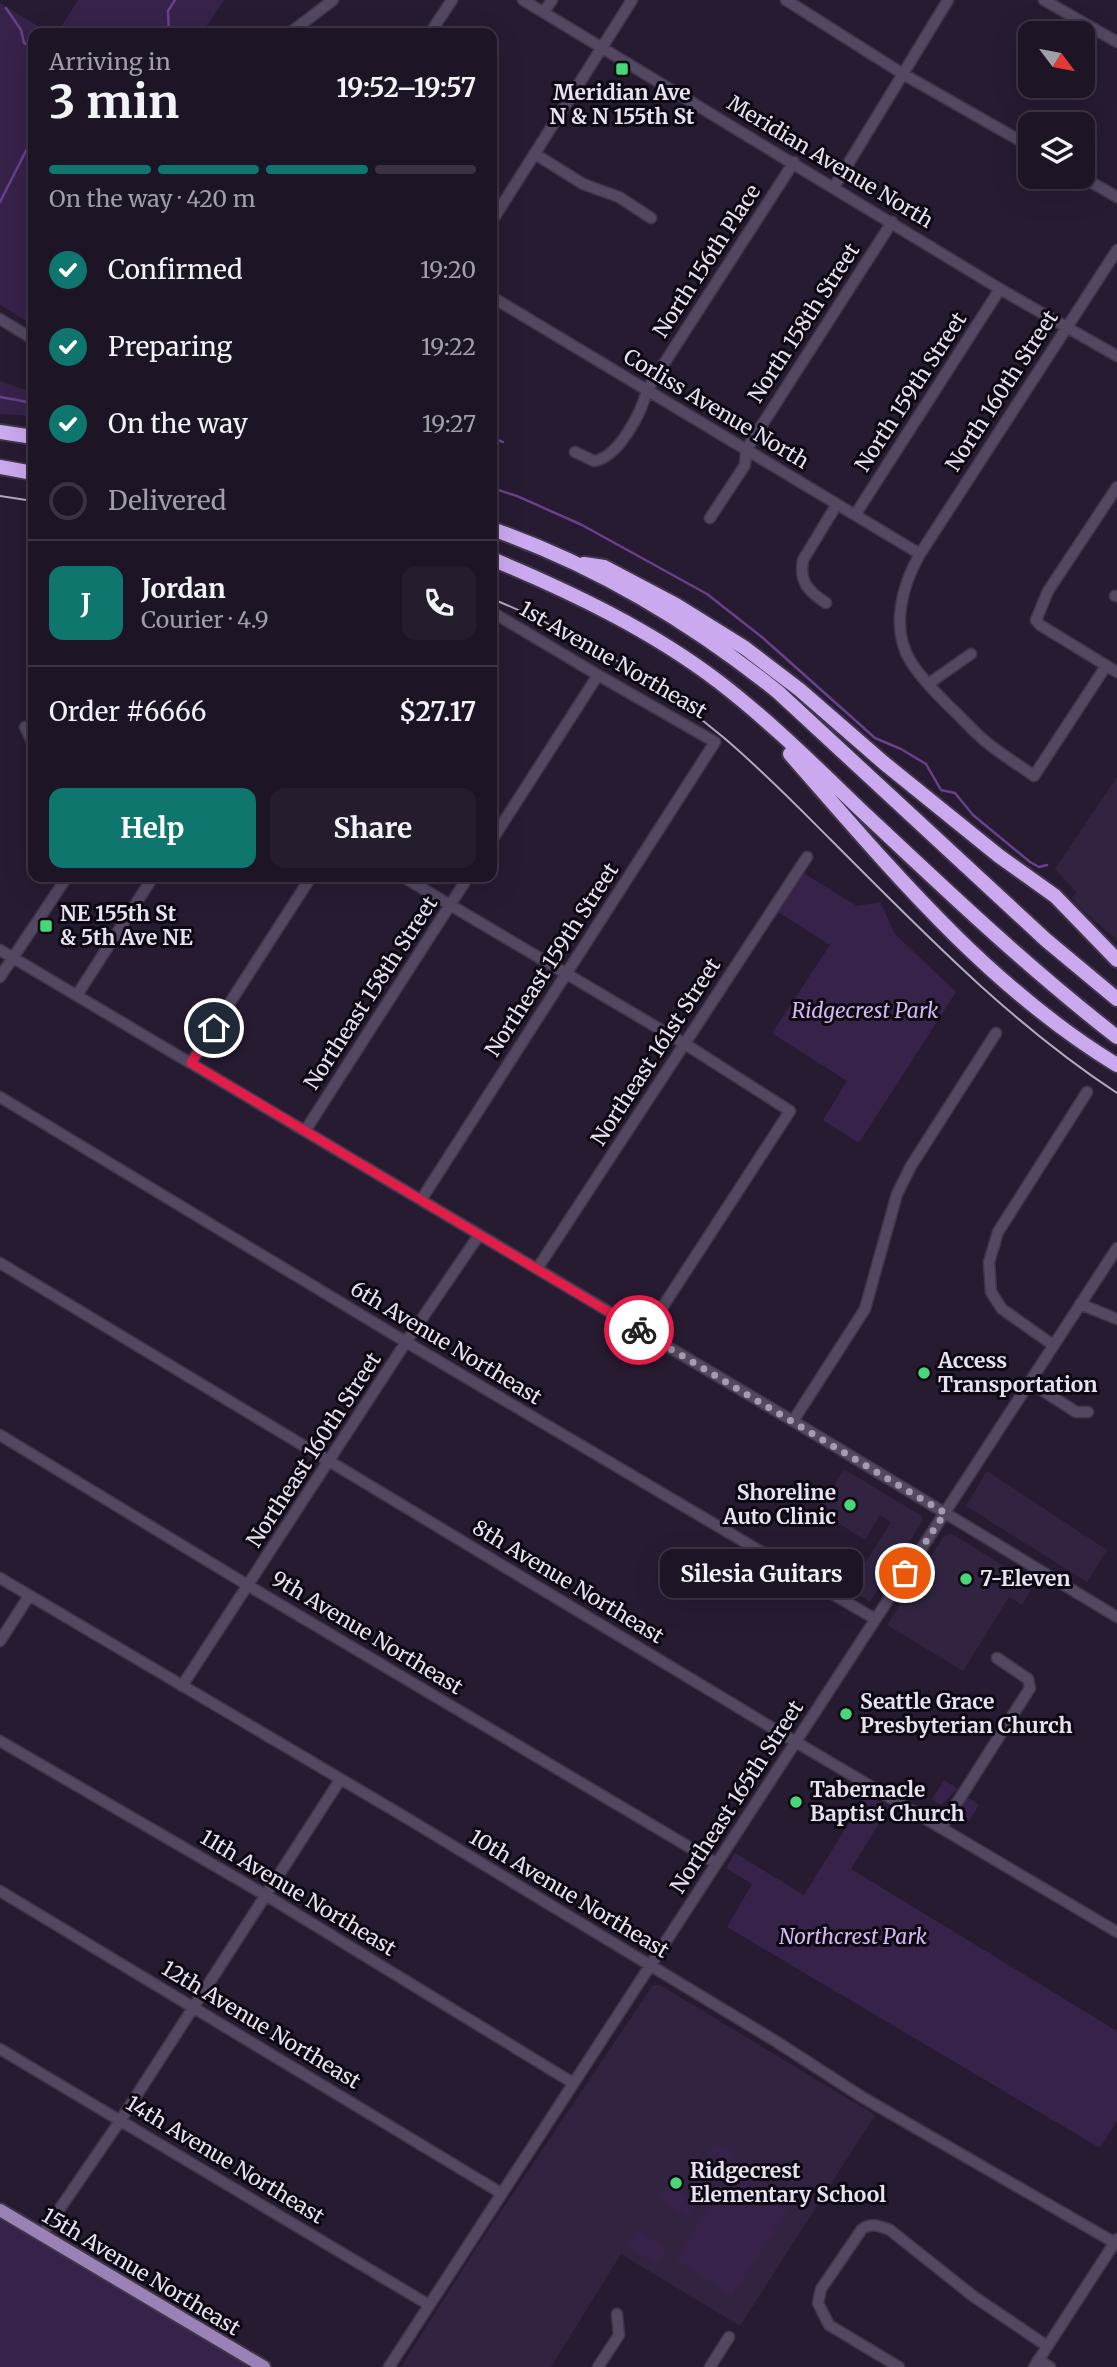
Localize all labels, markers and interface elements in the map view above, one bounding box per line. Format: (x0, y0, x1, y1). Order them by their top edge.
north arrow (1018, 21, 1096, 98)
map controls (1018, 21, 1095, 189)
text: Arriving in (49, 47, 171, 76)
marker: Meridian Ave N & N 155th St (614, 61, 630, 77)
text: 19:52–19:57 (336, 71, 476, 104)
text: 3 min (49, 73, 179, 131)
place label: Meridian Ave N & N 155th St (550, 79, 695, 130)
street label: Meridian Avenue North (722, 89, 938, 234)
button: layers (1018, 112, 1095, 189)
street label: North 156th Place (647, 179, 766, 342)
text: On the way · 420 m (49, 184, 255, 213)
street label: North 158th Street (742, 238, 865, 408)
icon: check (49, 251, 87, 289)
text: Confirmed (108, 253, 243, 286)
text: 19:20 (420, 255, 476, 284)
street label: North 160th Street (939, 305, 1064, 476)
street label: North 159th Street (849, 307, 972, 477)
icon: check (49, 328, 87, 366)
text: Preparing (108, 330, 232, 363)
text: 19:22 (421, 332, 476, 361)
street label: Corliss Avenue North (619, 342, 814, 475)
icon: check (49, 405, 87, 443)
text: On the way (108, 407, 248, 440)
text: 19:27 (422, 409, 476, 438)
text: Delivered (108, 484, 227, 517)
button: phone (402, 566, 476, 640)
text: Jordan (141, 572, 226, 605)
text: J (81, 587, 91, 620)
street label: 1st Avenue Northeast (515, 595, 712, 724)
text: Courier · 4.9 (141, 605, 269, 634)
text: Order #6666 (49, 695, 206, 728)
text: $27.17 (399, 695, 476, 728)
button: Help (49, 788, 256, 868)
button: Share (270, 788, 476, 868)
street label: Northeast 159th Street (479, 858, 624, 1062)
street label: Northeast 158th Street (298, 891, 443, 1095)
place label: NE 155th St & 5th Ave NE (60, 900, 193, 951)
marker: NE 155th St & 5th Ave NE (38, 918, 54, 934)
street label: Northeast 161st Street (585, 953, 726, 1151)
park label: Ridgecrest Park (792, 997, 939, 1024)
pin (184, 998, 244, 1058)
icon: home (195, 1009, 233, 1047)
street label: 6th Avenue Northeast (346, 1275, 547, 1410)
courier (604, 1295, 674, 1365)
icon: bike (620, 1311, 658, 1349)
street label: Northeast 160th Street (240, 1347, 387, 1552)
place label: Access Transportation (937, 1347, 1098, 1398)
marker: Access Transportation (916, 1365, 932, 1381)
place label: Shoreline Auto Clinic (722, 1479, 836, 1530)
marker: Shoreline Auto Clinic (842, 1497, 858, 1513)
street label: 8th Avenue Northeast (468, 1514, 669, 1649)
pin (875, 1543, 935, 1603)
callout: Silesia Guitars (660, 1548, 863, 1598)
icon: bag (886, 1554, 924, 1592)
text: Silesia Guitars (680, 1559, 843, 1588)
street label: 9th Avenue Northeast (267, 1565, 468, 1700)
place label: 7-Eleven (980, 1565, 1070, 1592)
marker: 7-Eleven (958, 1571, 974, 1587)
place label: Seattle Grace Presbyterian Church (860, 1688, 1073, 1739)
street label: Northeast 165th Street (664, 1695, 809, 1898)
marker: Seattle Grace Presbyterian Church (838, 1706, 854, 1722)
place label: Tabernacle Baptist Church (810, 1776, 965, 1827)
marker: Tabernacle Baptist Church (788, 1794, 804, 1810)
street label: 11th Avenue Northeast (195, 1823, 401, 1962)
street label: 10th Avenue Northeast (465, 1823, 674, 1964)
park label: Northcrest Park (779, 1923, 927, 1950)
street label: 12th Avenue Northeast (157, 1954, 366, 2095)
street label: 14th Avenue Northeast (121, 2090, 329, 2230)
place label: Ridgecrest Elementary School (690, 2157, 886, 2208)
marker: Ridgecrest Elementary School (668, 2175, 684, 2191)
street label: 15th Avenue Northeast (37, 2202, 245, 2341)

